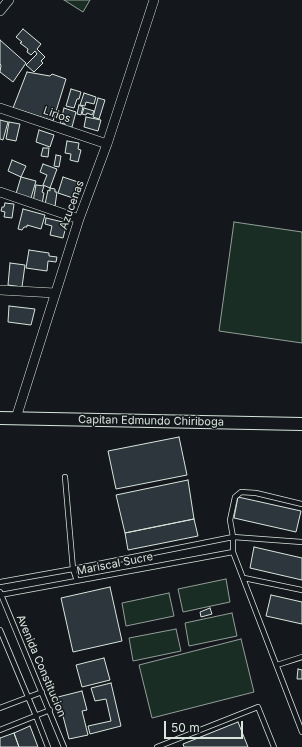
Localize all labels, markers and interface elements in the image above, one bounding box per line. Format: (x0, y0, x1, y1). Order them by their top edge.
street label: Lirios (41, 104, 73, 126)
street label: Azucenas (57, 179, 87, 231)
street label: Capitan Edmundo Chiriboga (78, 413, 224, 429)
street label: Mariscal Sucre (76, 550, 154, 578)
street label: Avenida Constitucion (13, 613, 69, 719)
scale bar (166, 713, 245, 739)
text: 50 m (171, 720, 200, 735)

